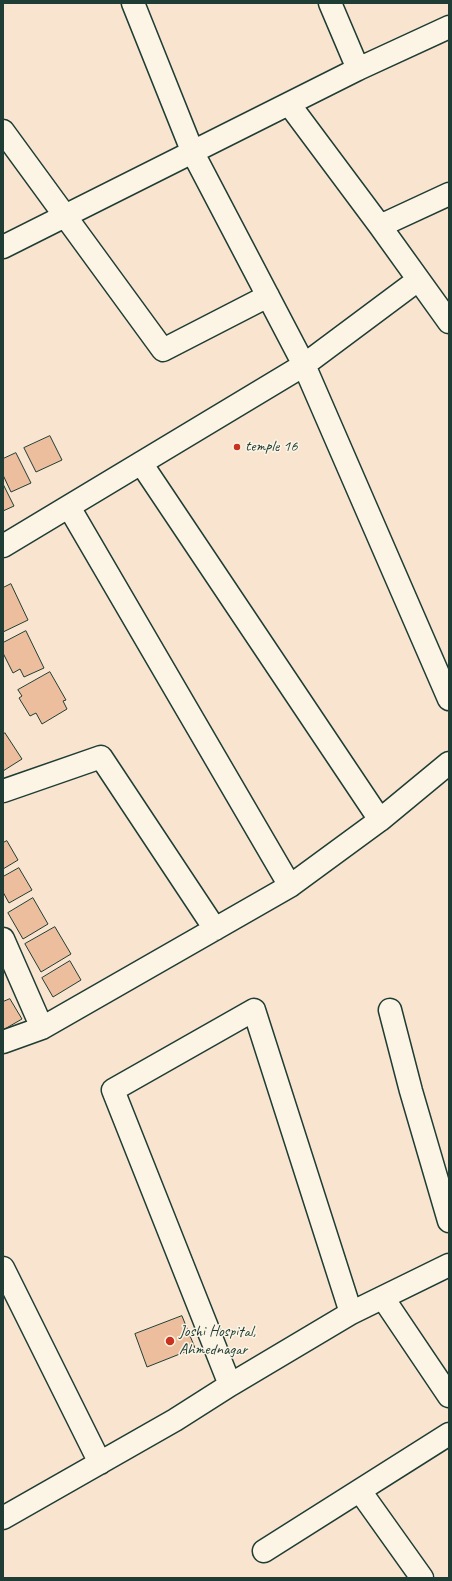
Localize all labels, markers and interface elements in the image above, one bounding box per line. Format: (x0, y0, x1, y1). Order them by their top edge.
place label: temple 16 (245, 437, 298, 457)
marker: temple 16 (232, 442, 242, 452)
place label: Joshi Hospital, Ahmednagar (179, 1322, 256, 1360)
marker: Joshi Hospital, Ahmednagar (164, 1335, 176, 1347)

